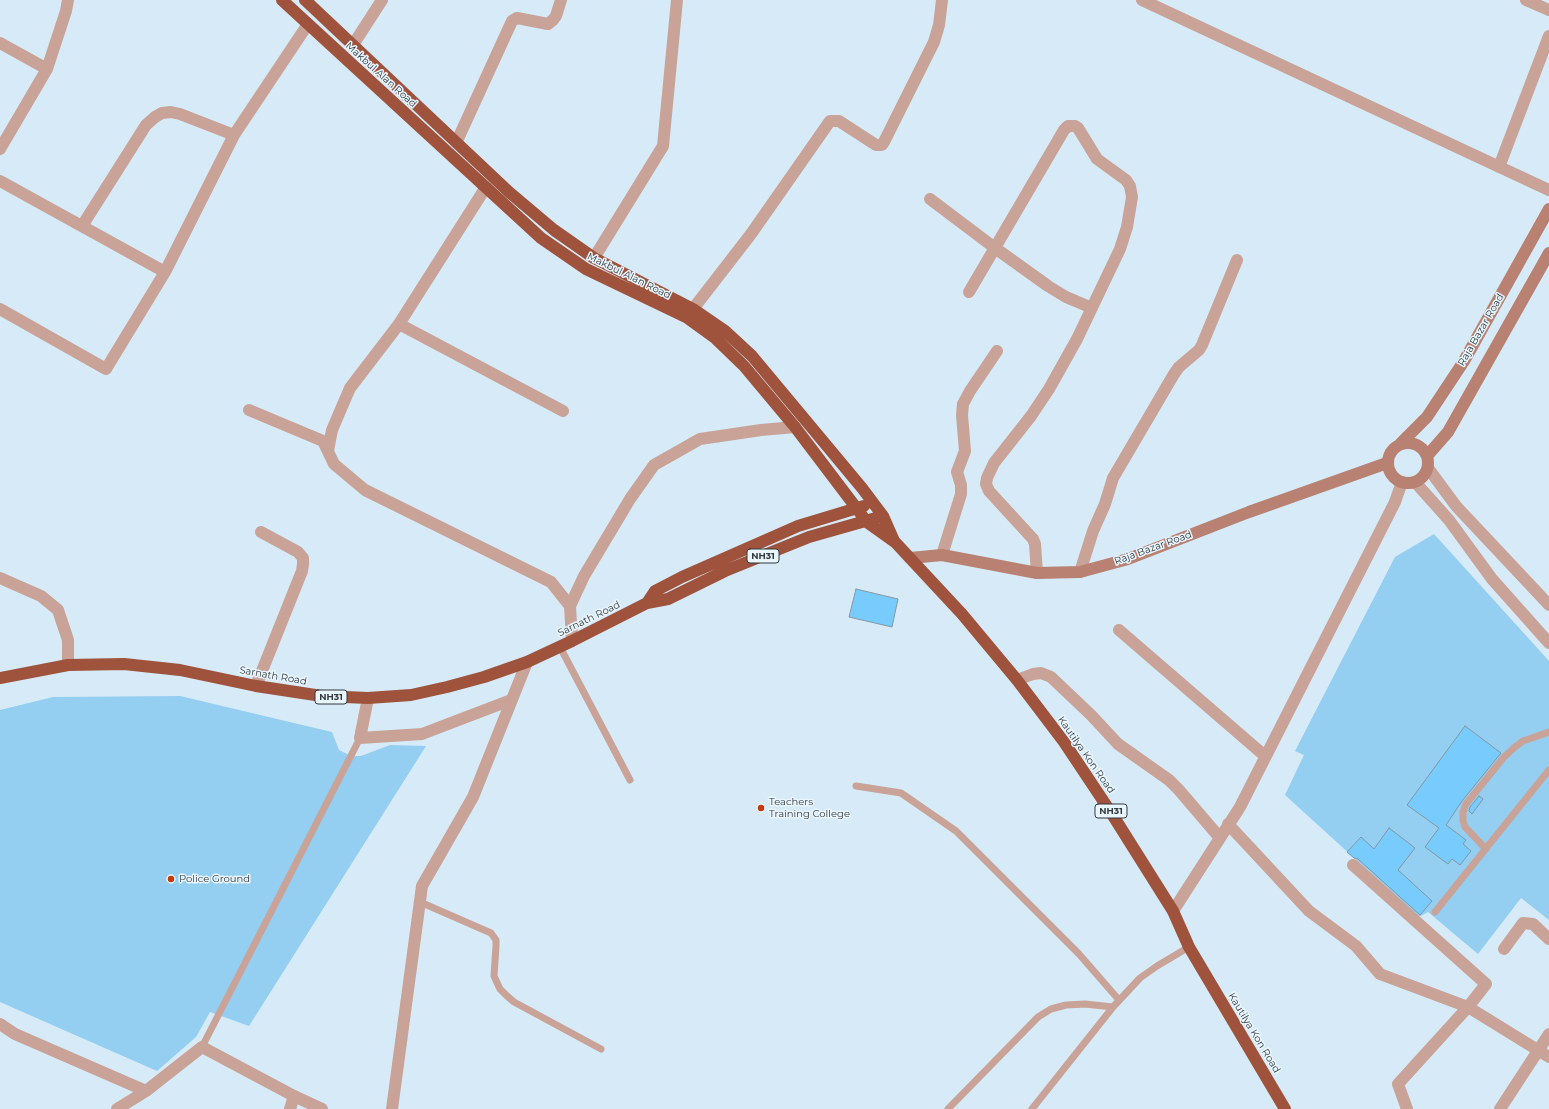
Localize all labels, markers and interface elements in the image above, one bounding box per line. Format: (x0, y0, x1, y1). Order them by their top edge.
street label: Makbul Alan Road (343, 40, 419, 110)
street label: Makbul Alan Road (585, 251, 673, 301)
street label: Raja Bazar Road (1455, 292, 1507, 368)
street label: Raja Bazar Road (1113, 528, 1193, 568)
road number: NH31 (747, 549, 779, 563)
street label: Sarnath Road (556, 599, 622, 639)
street label: Sarnath Road (238, 664, 308, 688)
road number: NH31 (315, 690, 347, 704)
street label: Kautilya Kon Road (1055, 714, 1117, 796)
place label: Teachers Training College (769, 796, 850, 820)
marker: Teachers Training College (756, 803, 766, 813)
road number: NH31 (1095, 804, 1127, 818)
place label: Police Ground (179, 873, 250, 885)
marker: Police Ground (166, 874, 176, 884)
street label: Kautilya Kon Road (1225, 991, 1283, 1075)

